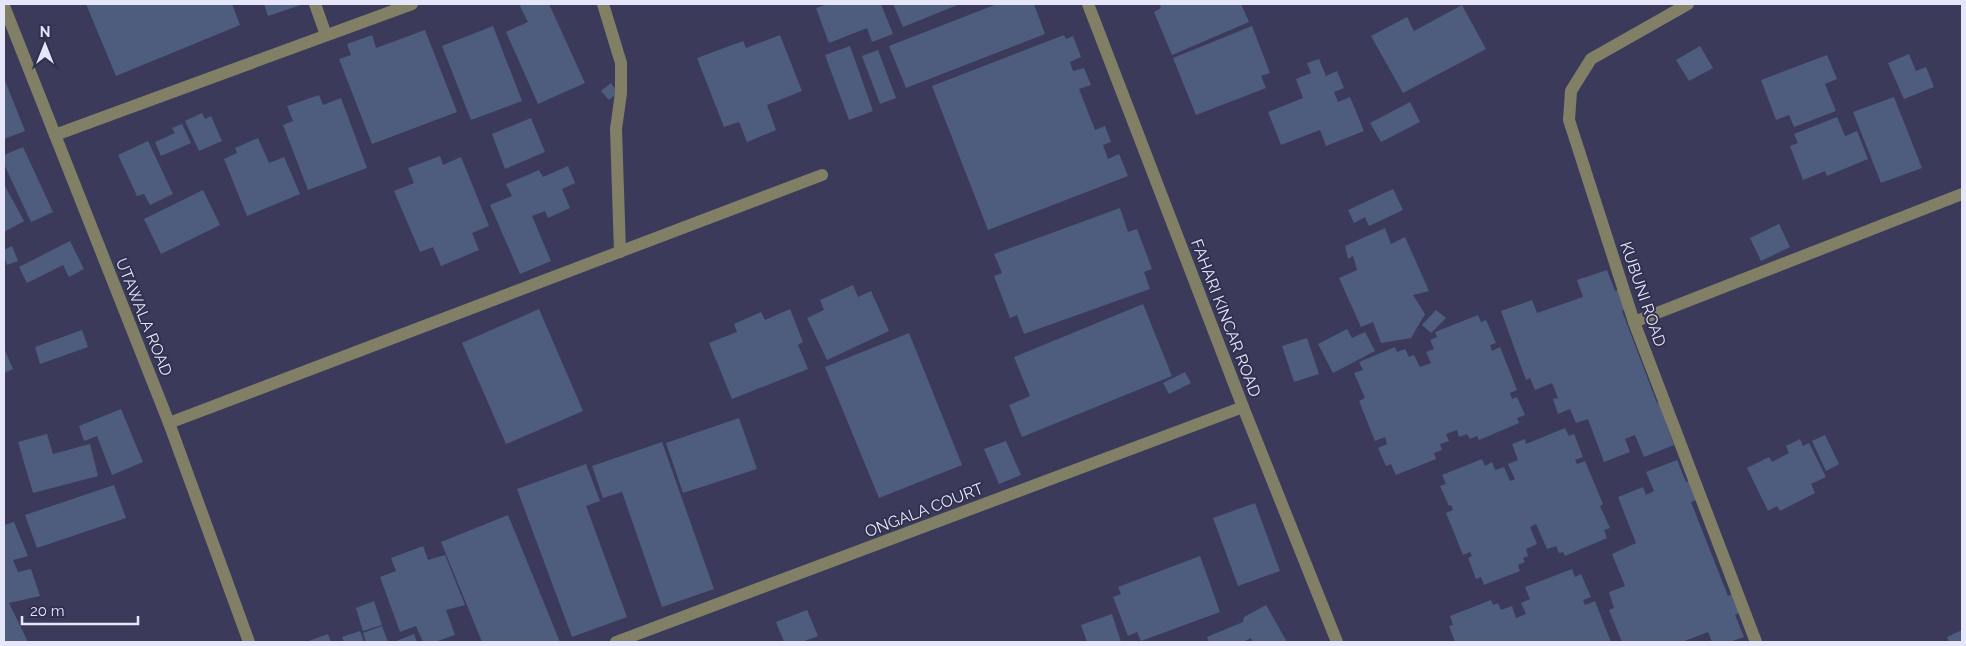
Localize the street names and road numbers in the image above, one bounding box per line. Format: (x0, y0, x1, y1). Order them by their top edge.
street label: FAHARI KINCAR ROAD (1187, 236, 1265, 400)
street label: KUBUNI ROAD (1616, 239, 1670, 349)
street label: UTAWALA ROAD (112, 255, 176, 379)
street label: ONGALA COURT (862, 479, 986, 541)

